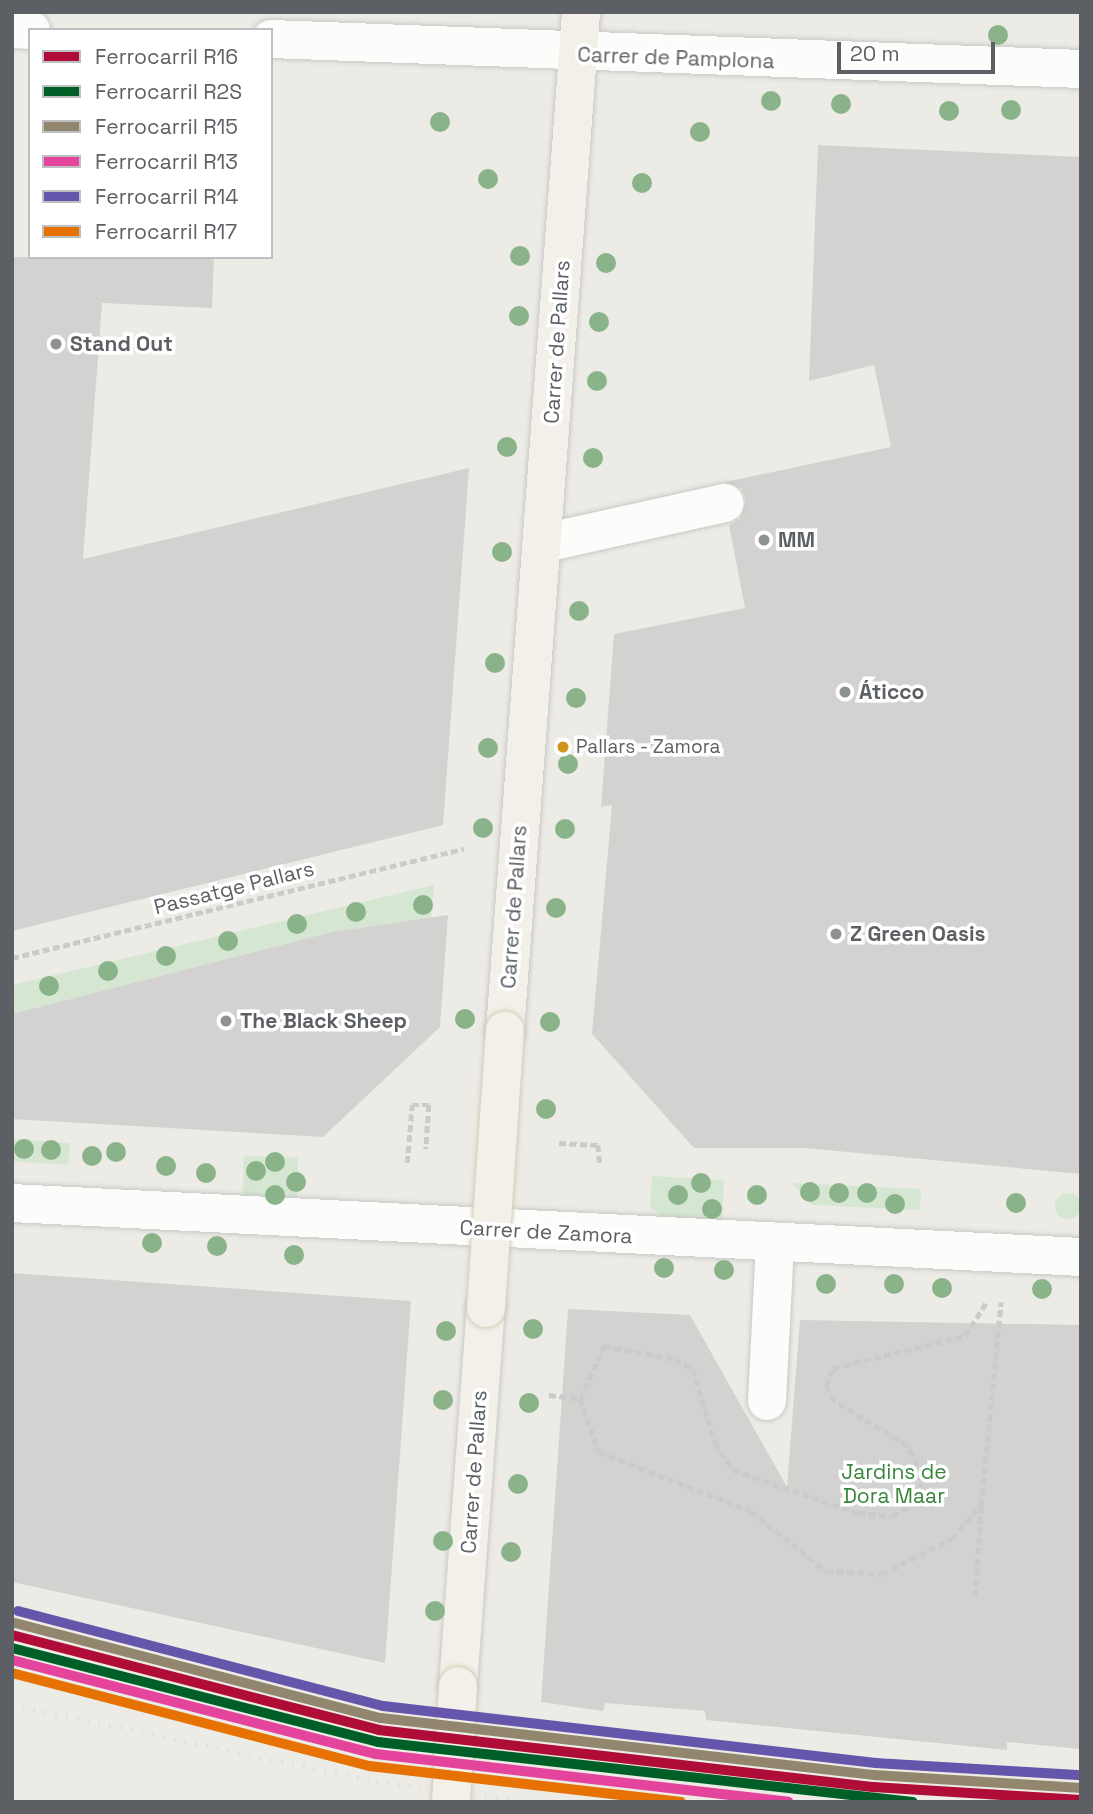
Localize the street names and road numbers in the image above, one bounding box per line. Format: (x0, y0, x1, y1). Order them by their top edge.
street label: Carrer de Pamplona (577, 42, 775, 74)
street label: Carrer de Pallars (539, 259, 575, 425)
street label: Carrer de Pallars (496, 824, 532, 990)
street label: Passatge Pallars (151, 856, 317, 920)
street label: Carrer de Zamora (459, 1215, 633, 1249)
street label: Carrer de Pallars (456, 1389, 492, 1555)

